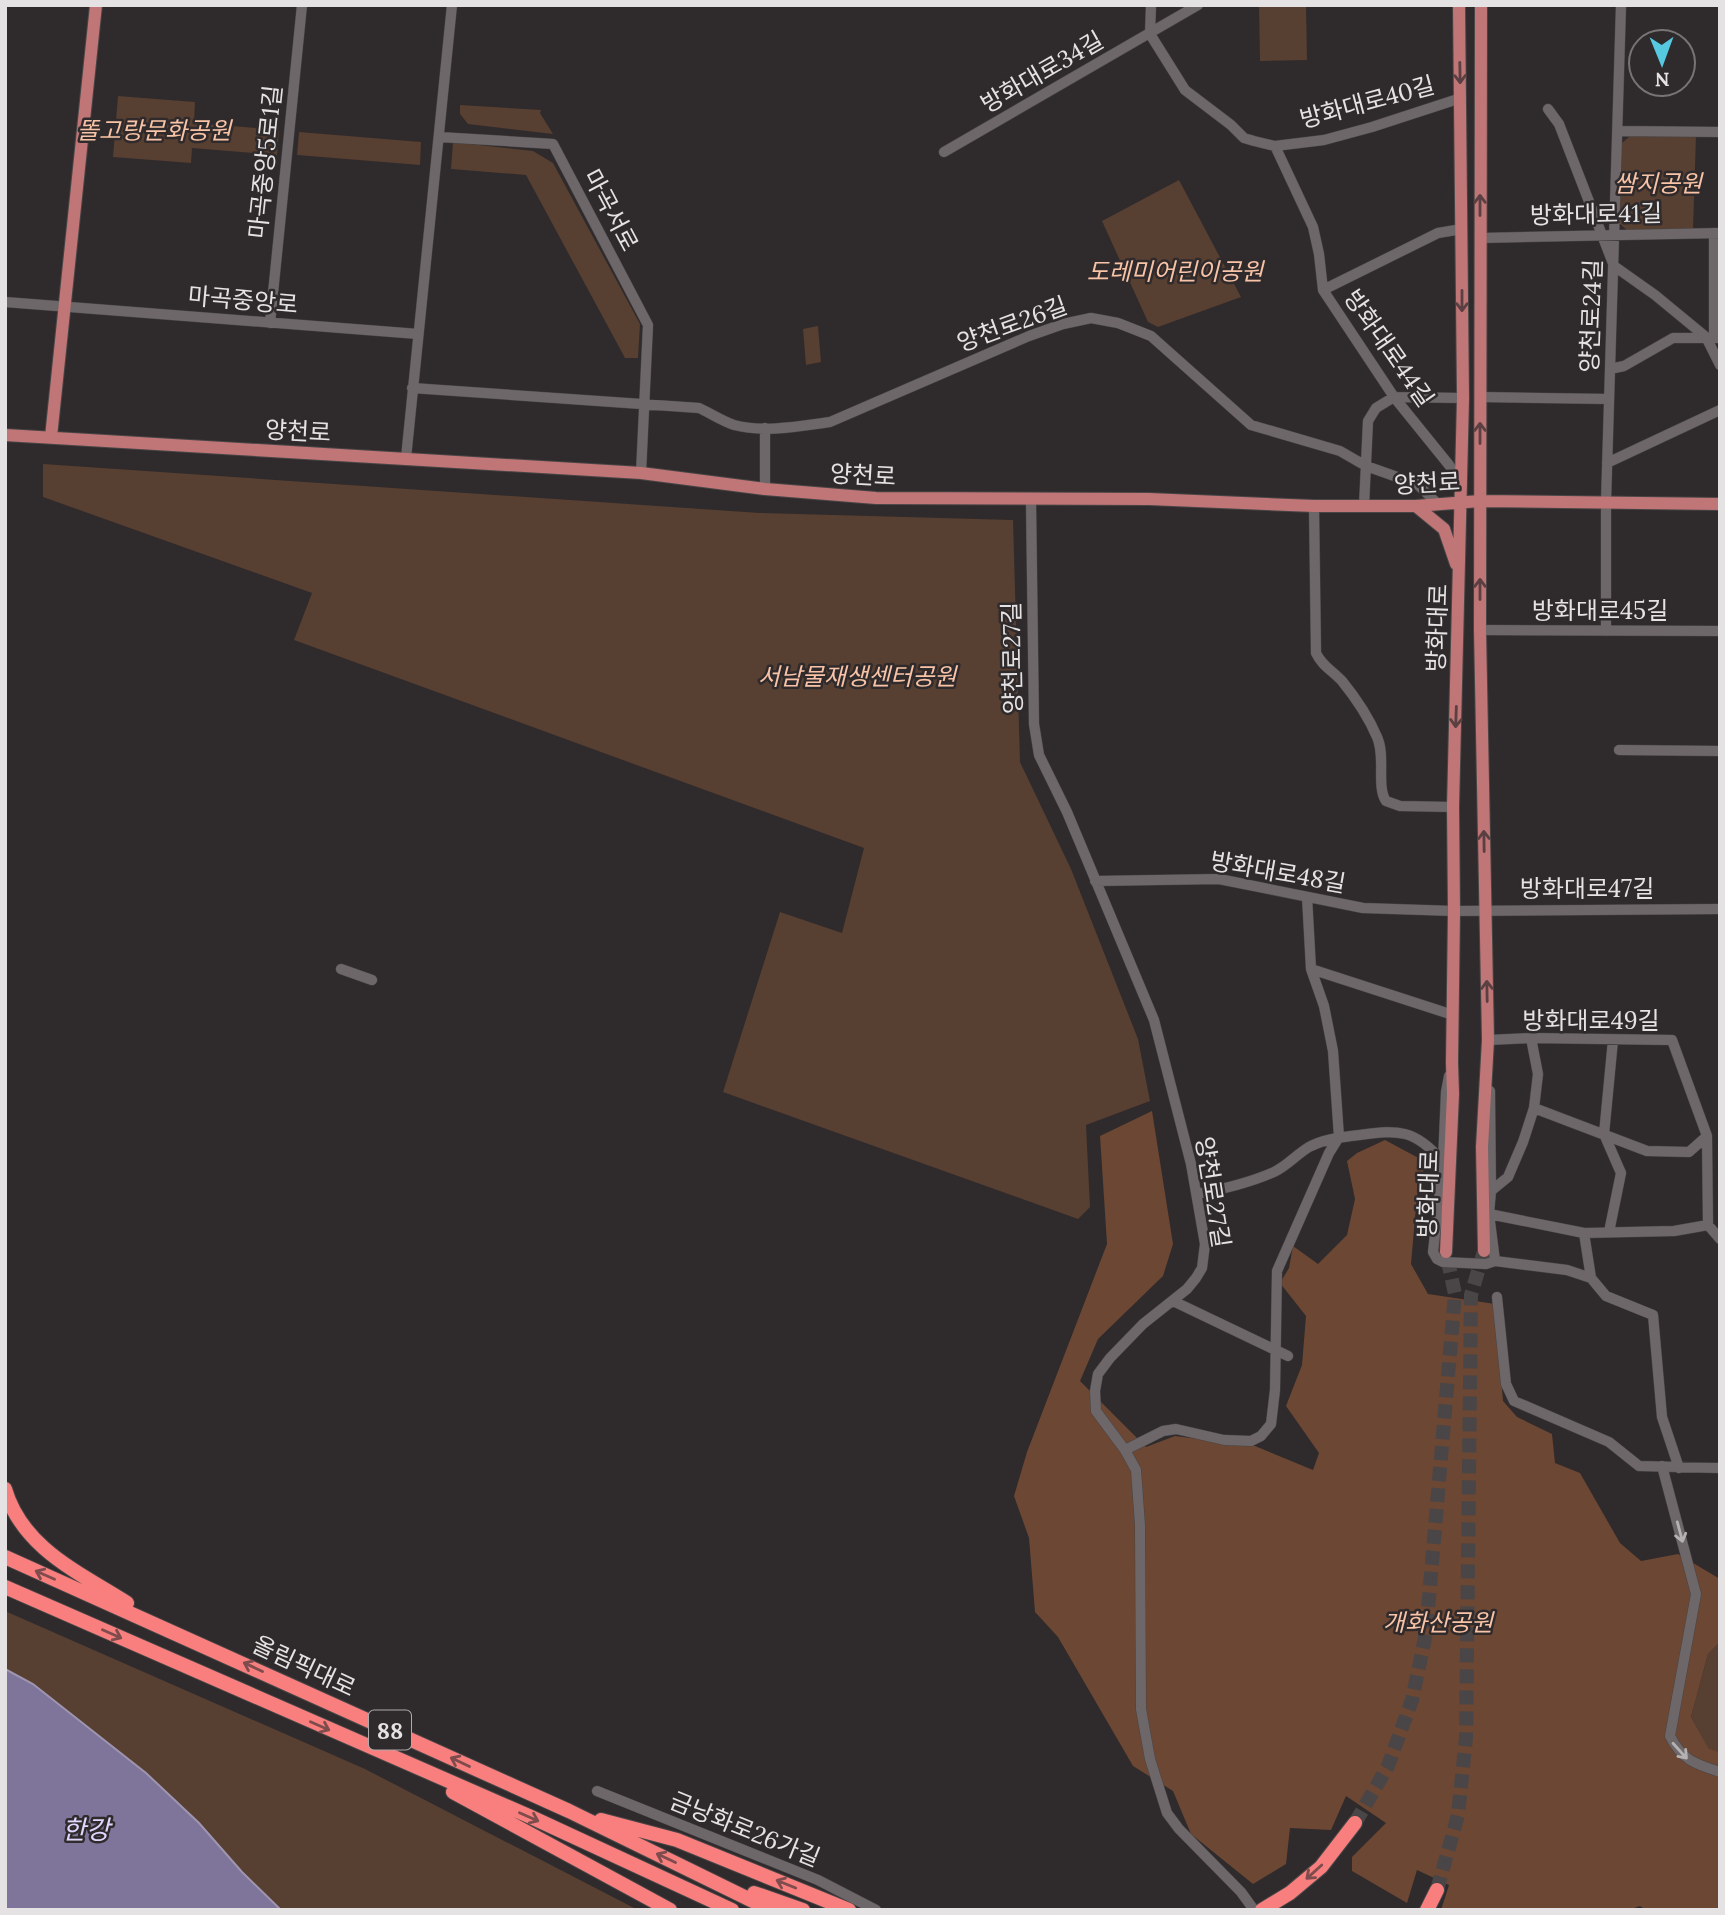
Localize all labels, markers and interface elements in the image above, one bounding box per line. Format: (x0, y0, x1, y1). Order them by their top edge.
street label: 방화대로34길 (975, 24, 1109, 120)
north arrow (1627, 28, 1697, 98)
one-way arrow (1453, 62, 1467, 85)
text: N (1654, 68, 1670, 92)
street label: 방화대로40길 (1296, 69, 1438, 135)
street label: 마곡중앙5로1길 (242, 84, 288, 240)
park label: 똘고랑문화공원 (77, 115, 233, 146)
street label: 마곡서로 (577, 164, 645, 256)
park label: 쌈지공원 (1614, 168, 1704, 199)
one-way arrow (1473, 194, 1487, 217)
street label: 방화대로41길 (1530, 197, 1662, 231)
park label: 도레미어린이공원 (1087, 256, 1265, 287)
street label: 양천로24길 (1574, 259, 1608, 373)
street label: 마곡중앙로 (187, 280, 299, 320)
street label: 방화대로44길 (1337, 283, 1441, 413)
one-way arrow (1456, 289, 1469, 312)
street label: 양천로26길 (953, 290, 1071, 358)
street label: 양천로 (264, 414, 332, 448)
one-way arrow (1473, 422, 1487, 445)
street label: 양천로 (829, 458, 897, 492)
street label: 양천로 (1393, 466, 1461, 500)
one-way arrow (1473, 578, 1487, 601)
street label: 방화대로 (1420, 583, 1454, 673)
street label: 방화대로45길 (1532, 595, 1668, 626)
street label: 양천로27길 (996, 602, 1028, 714)
park label: 서남물재생센터공원 (758, 661, 958, 692)
one-way arrow (1449, 705, 1462, 728)
one-way arrow (1477, 830, 1491, 853)
street label: 방화대로48길 (1208, 845, 1348, 899)
street label: 방화대로47길 (1520, 873, 1654, 904)
one-way arrow (1480, 980, 1494, 1003)
street label: 방화대로49길 (1522, 1005, 1660, 1036)
street label: 양천로27길 (1189, 1134, 1237, 1250)
street label: 방화대로 (1411, 1149, 1445, 1239)
one-way arrow (1674, 1521, 1687, 1543)
one-way arrow (35, 1568, 56, 1581)
park label: 개화산공원 (1383, 1607, 1495, 1638)
one-way arrow (101, 1628, 123, 1641)
street label: 올림픽대로 (247, 1629, 361, 1703)
one-way arrow (243, 1660, 264, 1674)
road number: 88 (369, 1710, 411, 1750)
one-way arrow (309, 1720, 331, 1733)
one-way arrow (1672, 1742, 1688, 1760)
one-way arrow (450, 1755, 471, 1768)
street label: 금낭화로26가길 (665, 1785, 825, 1873)
one-way arrow (518, 1811, 539, 1824)
water label: 한강 (62, 1813, 113, 1846)
one-way arrow (656, 1851, 677, 1864)
one-way arrow (1305, 1864, 1323, 1880)
one-way arrow (776, 1877, 797, 1890)

